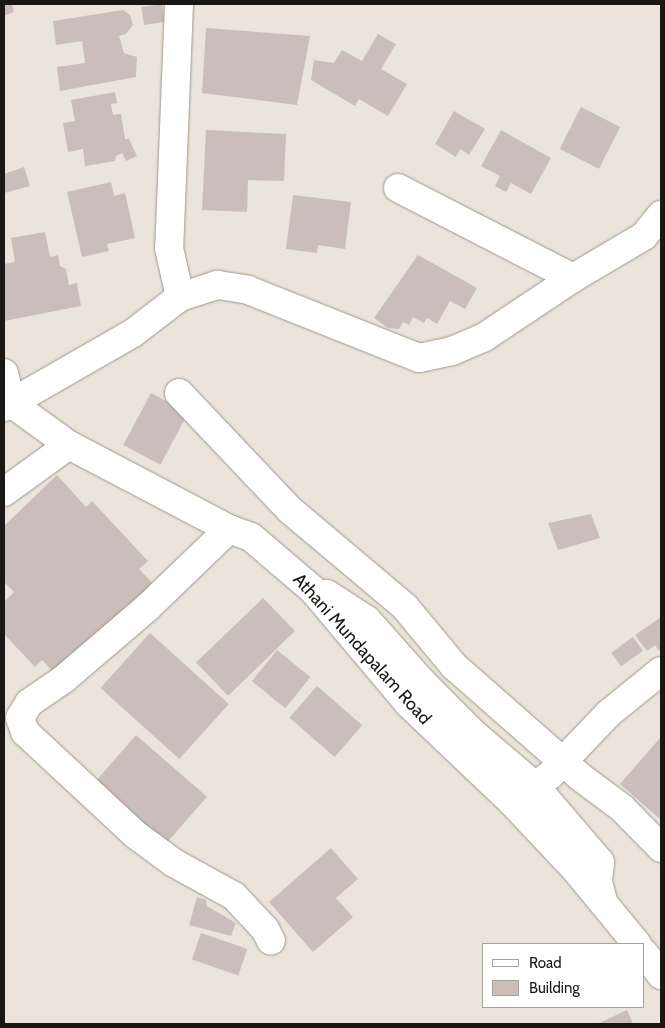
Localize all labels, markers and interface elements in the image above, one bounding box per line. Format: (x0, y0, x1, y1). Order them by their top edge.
street label: Athani Mundapalam Road (288, 569, 436, 729)
legend (482, 943, 645, 1008)
text: Road (529, 954, 562, 972)
text: Building (529, 979, 580, 997)

